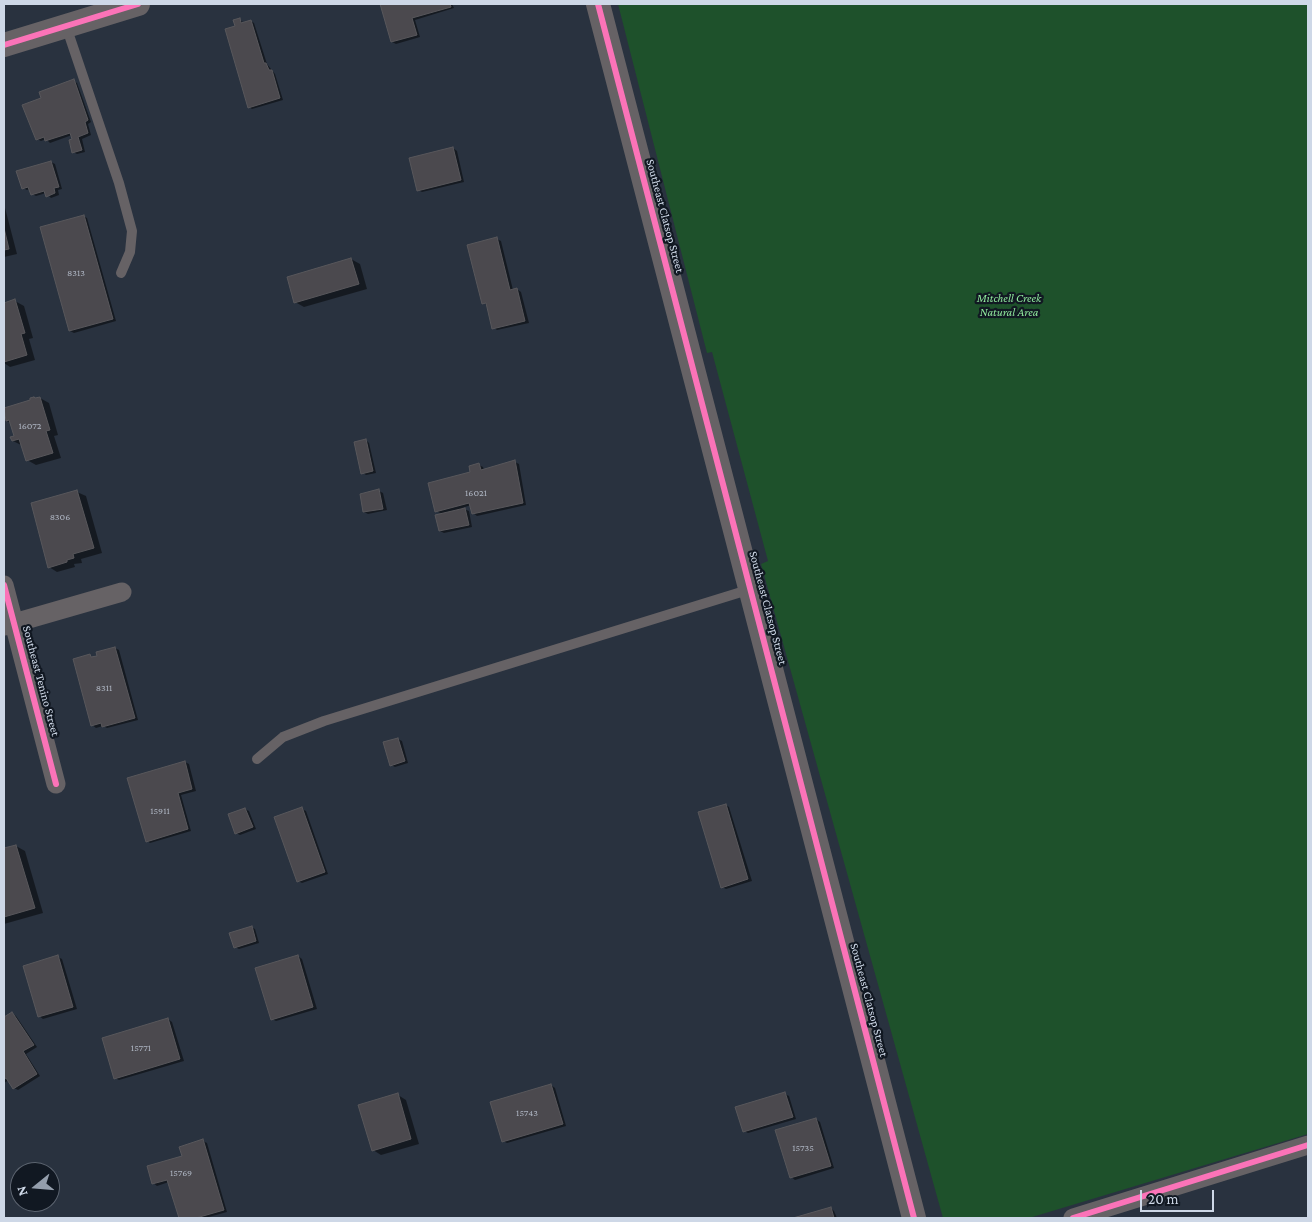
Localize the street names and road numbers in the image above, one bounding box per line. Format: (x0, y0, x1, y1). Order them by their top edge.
street label: Southeast Clatsop Street (643, 158, 687, 274)
street label: Southeast Clatsop Street (746, 550, 790, 666)
street label: Southeast Tenino Street (19, 624, 63, 738)
street label: Southeast Clatsop Street (847, 942, 891, 1058)

